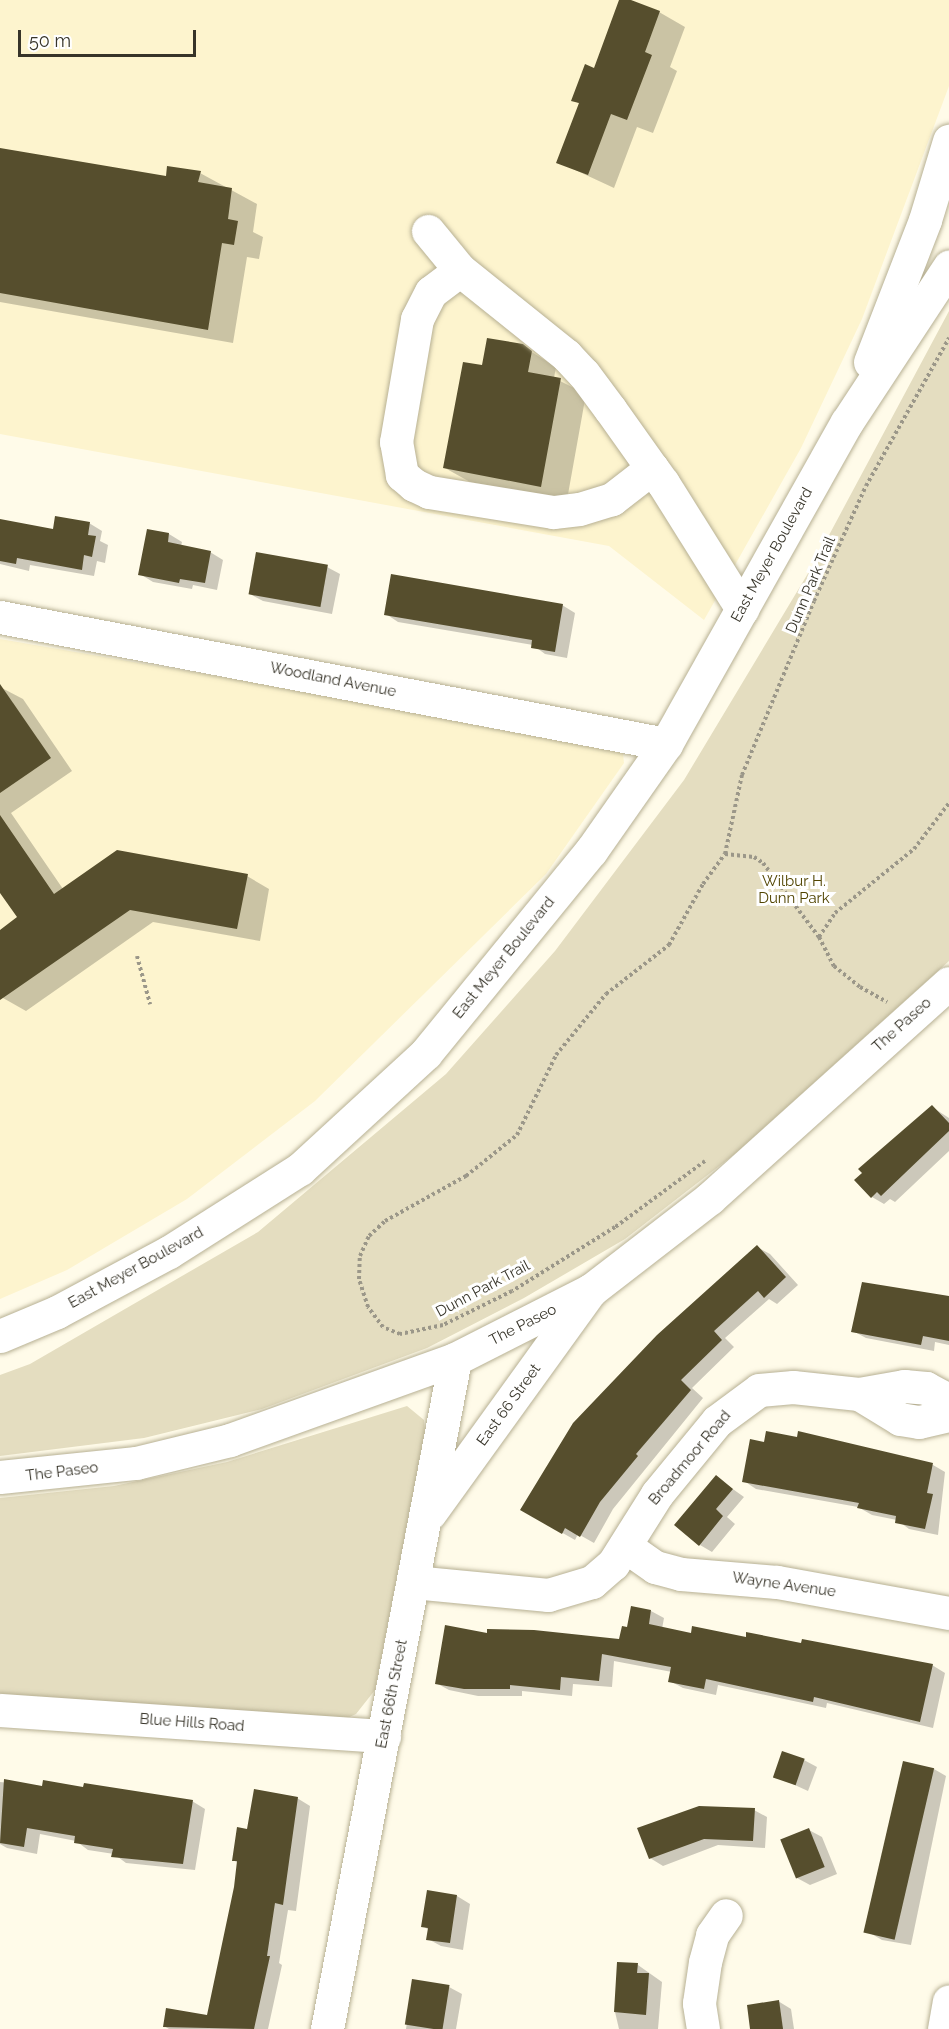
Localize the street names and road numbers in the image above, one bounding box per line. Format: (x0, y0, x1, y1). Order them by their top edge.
street label: East Meyer Boulevard (727, 484, 817, 626)
street label: Dunn Park Trail (782, 534, 840, 636)
street label: Woodland Avenue (268, 659, 398, 701)
street label: East Meyer Boulevard (449, 893, 559, 1023)
street label: The Paseo (869, 994, 935, 1056)
street label: East Meyer Boulevard (65, 1223, 207, 1313)
street label: Dunn Park Trail (433, 1257, 533, 1321)
street label: The Paseo (486, 1300, 560, 1350)
street label: East 66 Street (473, 1361, 545, 1449)
street label: Broadmoor Road (645, 1407, 735, 1509)
street label: The Paseo (25, 1459, 99, 1485)
street label: Wayne Avenue (731, 1569, 837, 1601)
street label: East 66th Street (373, 1638, 411, 1750)
street label: Blue Hills Road (139, 1710, 245, 1736)

